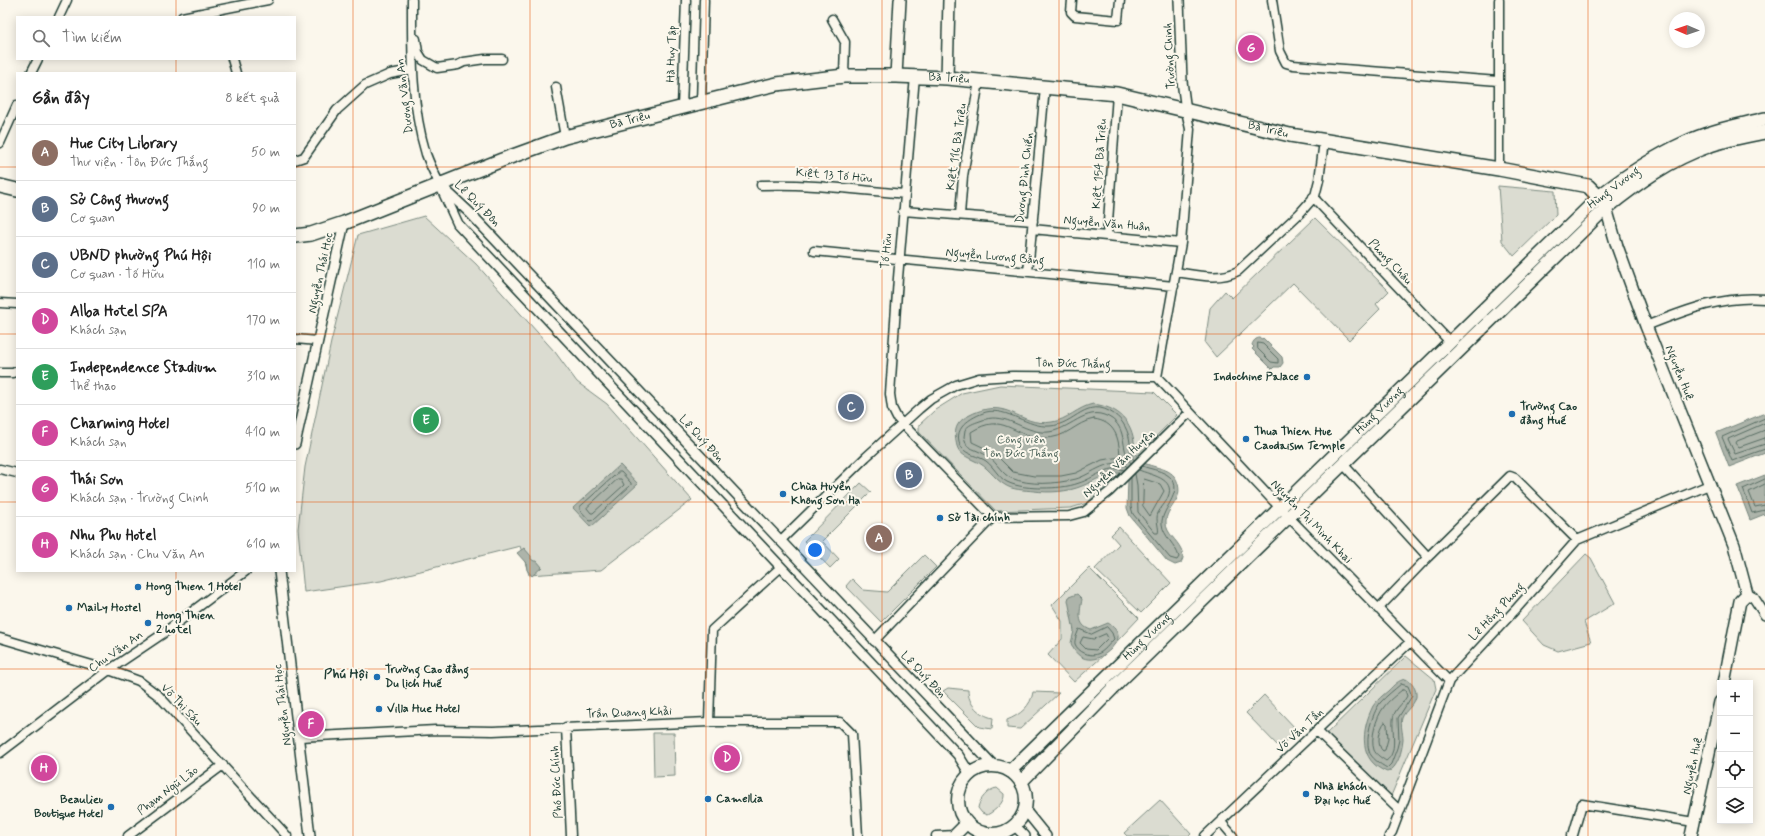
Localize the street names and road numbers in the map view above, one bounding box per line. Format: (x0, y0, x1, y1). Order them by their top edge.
street label: Trường Chinh (1160, 22, 1181, 90)
street label: Hà Huy Tập (663, 25, 681, 83)
street label: Dương Văn An (392, 57, 419, 134)
street label: Bà Triệu (928, 69, 971, 88)
street label: Kiệt 116 Bà Triệu (943, 102, 971, 192)
street label: Bà Triệu (608, 108, 652, 133)
street label: Bà Triệu (1246, 117, 1290, 142)
street label: Kiệt 154 Bà Triệu (1089, 118, 1111, 210)
street label: Dương Đình Chiến (1012, 132, 1039, 224)
street label: Hùng Vương (1584, 163, 1644, 214)
street label: Kiệt 13 Tố Hữu (795, 165, 873, 187)
street label: Lê Quý Đôn (450, 177, 504, 231)
street label: Nguyễn Văn Huân (1063, 212, 1151, 237)
street label: Nguyễn Thái Học (305, 231, 338, 315)
street label: Tố Hữu (877, 232, 897, 269)
street label: Phong Châu (1364, 236, 1416, 289)
street label: Nguyễn Lương Bằng (945, 245, 1045, 270)
street label: Nguyễn Huệ (1660, 343, 1697, 403)
street label: Tôn Đức Thắng (1035, 355, 1111, 374)
street label: Hùng Vương (1352, 383, 1408, 438)
street label: Lê Quý Đôn (675, 412, 727, 466)
street label: Nguyễn Văn Huyên (1080, 426, 1159, 502)
street label: Nguyễn Thị Minh Khai (1266, 476, 1355, 568)
street label: Lê Hồng Phong (1466, 579, 1529, 645)
street label: Hùng Vương (1120, 609, 1176, 664)
street label: Chu Văn An (86, 627, 146, 677)
street label: Lê Quý Đôn (897, 648, 949, 702)
street label: Nguyễn Thái Học (270, 663, 297, 747)
street label: Võ Thị Sáu (157, 680, 206, 730)
street label: Trần Quang Khải (586, 703, 673, 722)
street label: Võ Văn Tần (1273, 705, 1327, 757)
street label: Nguyễn Huệ (1679, 736, 1708, 796)
street label: Phó Đức Chính (547, 745, 567, 819)
street label: Phạm Ngũ Lão (134, 763, 202, 819)

